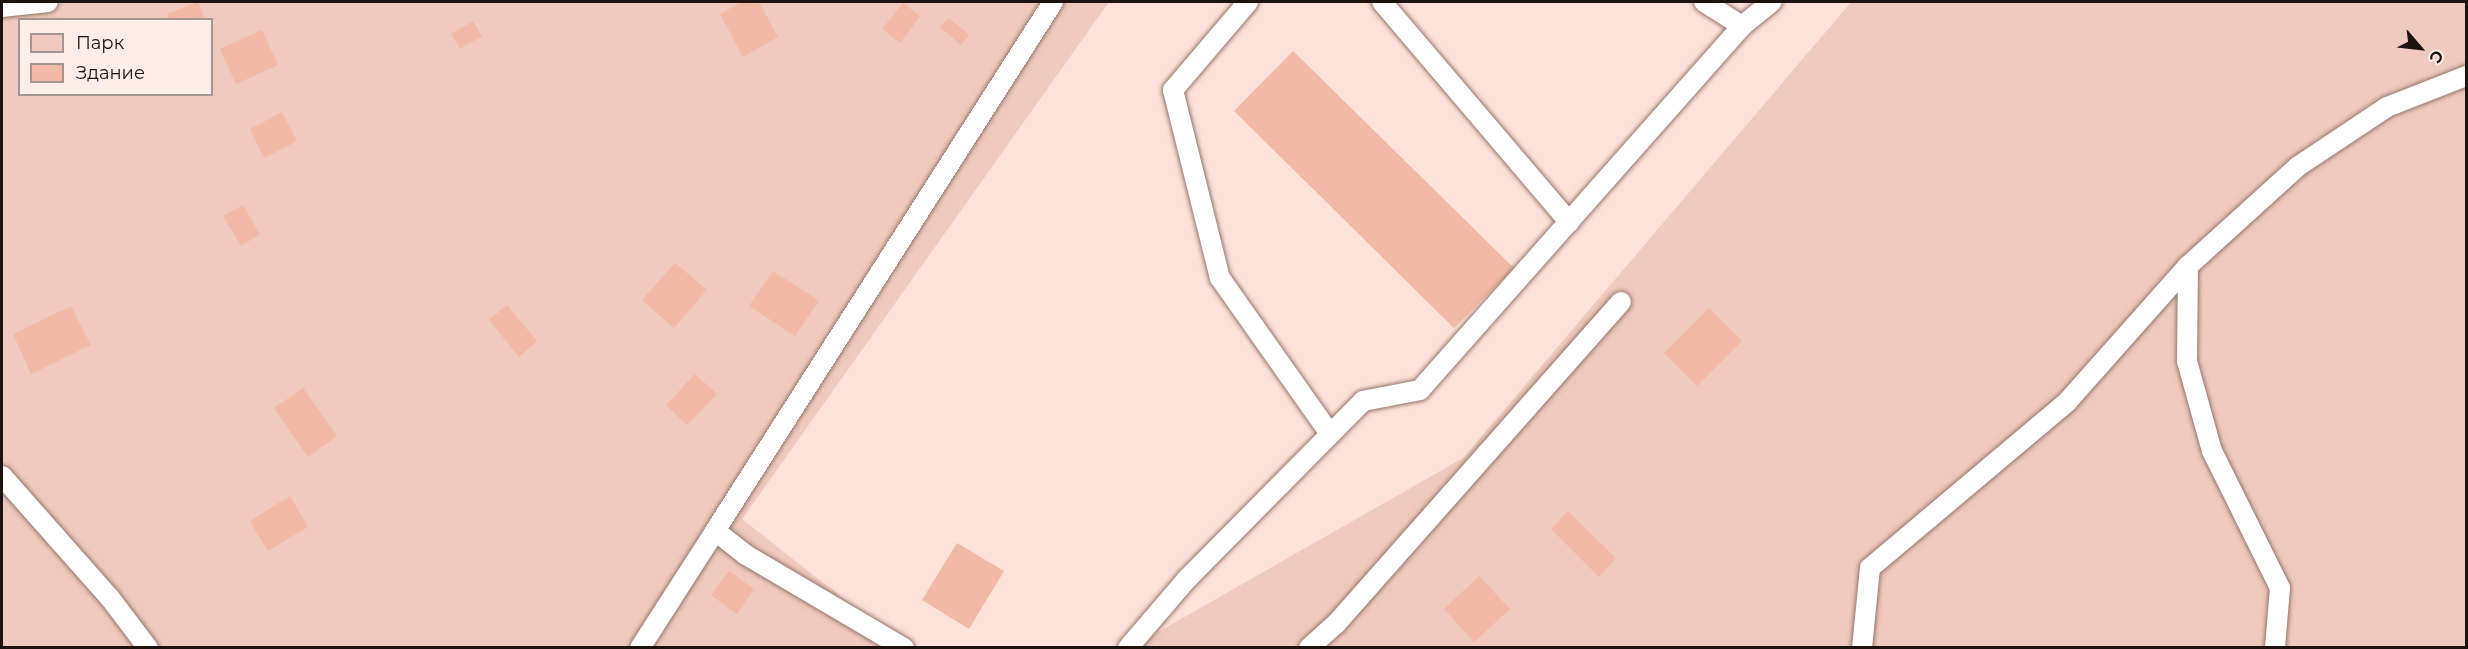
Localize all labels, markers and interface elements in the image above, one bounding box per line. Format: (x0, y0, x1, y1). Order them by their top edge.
legend (18, 18, 213, 96)
north arrow (2390, 18, 2450, 78)
text: Парк (76, 32, 124, 54)
text: С (2425, 47, 2447, 66)
text: Здание (76, 62, 145, 84)

